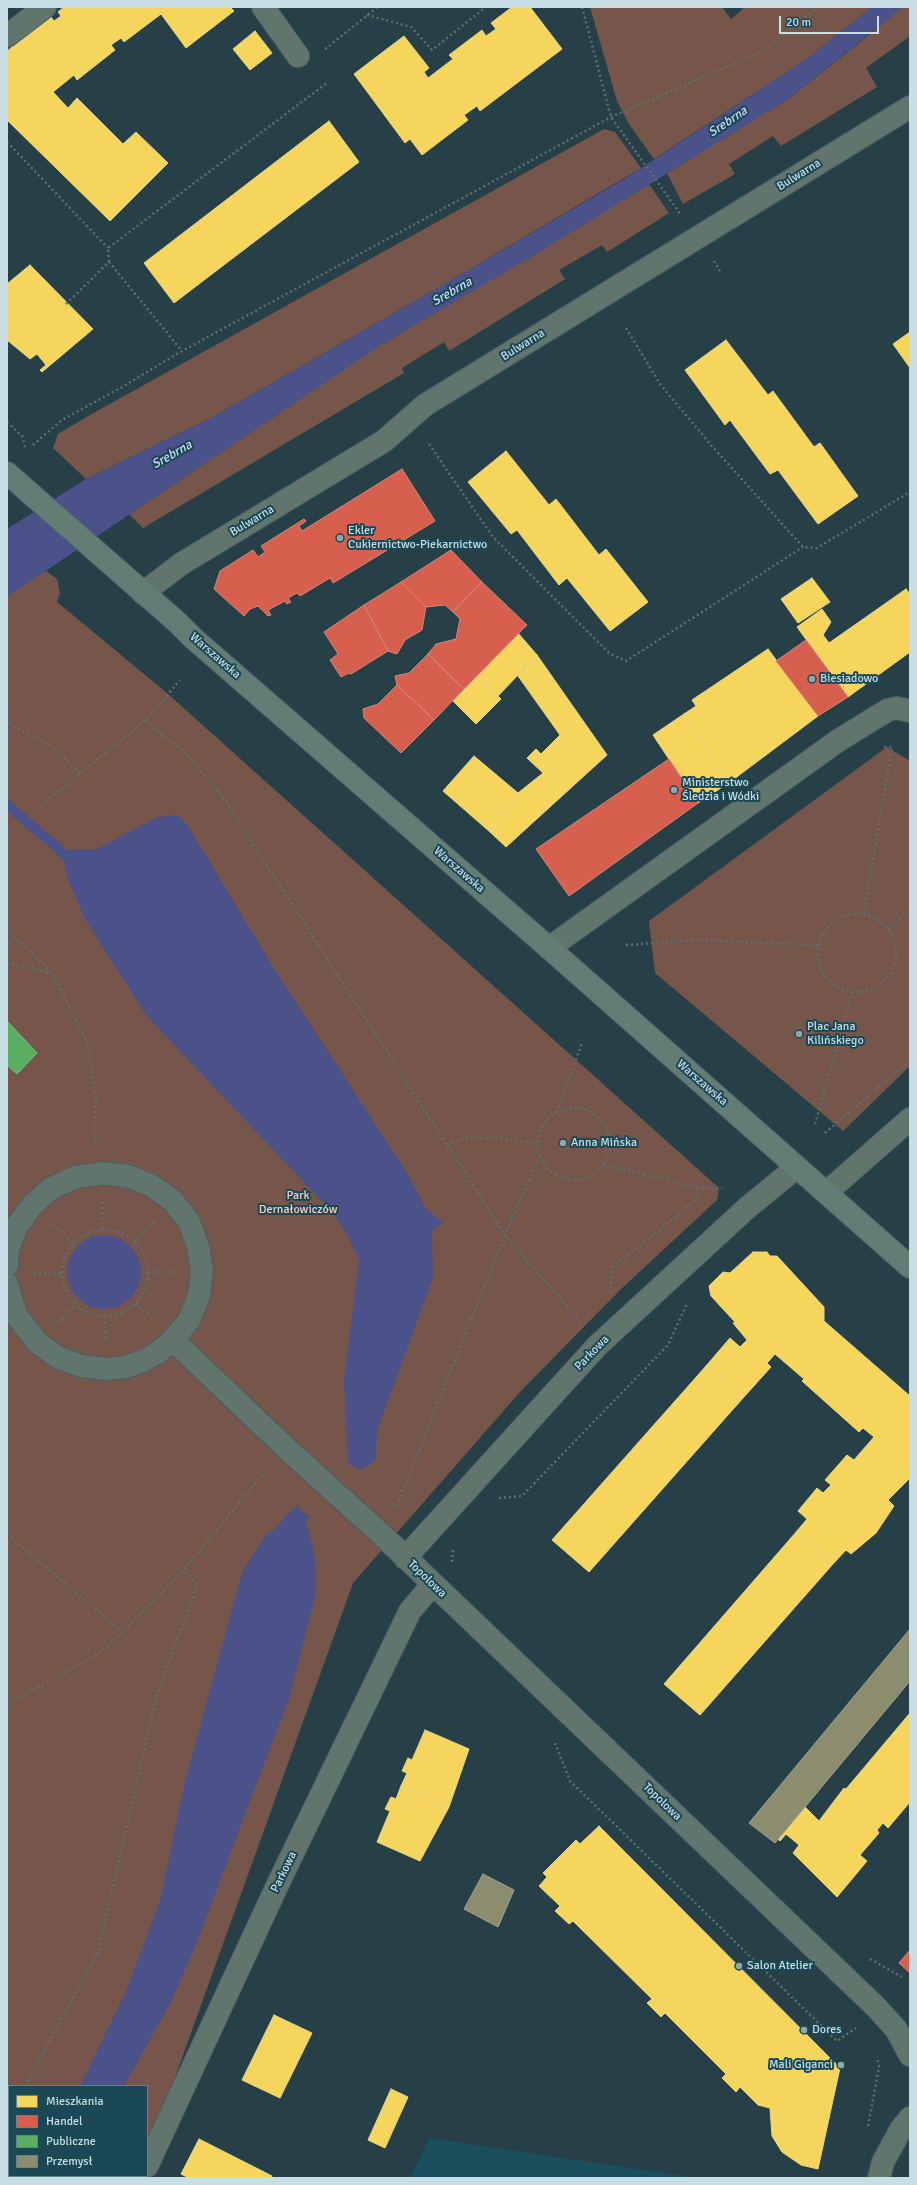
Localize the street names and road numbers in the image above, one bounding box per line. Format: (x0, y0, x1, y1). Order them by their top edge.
street label: Bulwarna (774, 156, 824, 194)
street label: Bulwarna (498, 326, 548, 364)
street label: Bulwarna (227, 502, 277, 540)
street label: Warszawska (187, 630, 243, 682)
street label: Warszawska (431, 844, 487, 896)
street label: Warszawska (674, 1057, 730, 1109)
street label: Parkowa (572, 1332, 612, 1374)
street label: Topolowa (405, 1557, 449, 1601)
street label: Topolowa (640, 1780, 684, 1824)
street label: Parkowa (268, 1849, 300, 1895)

